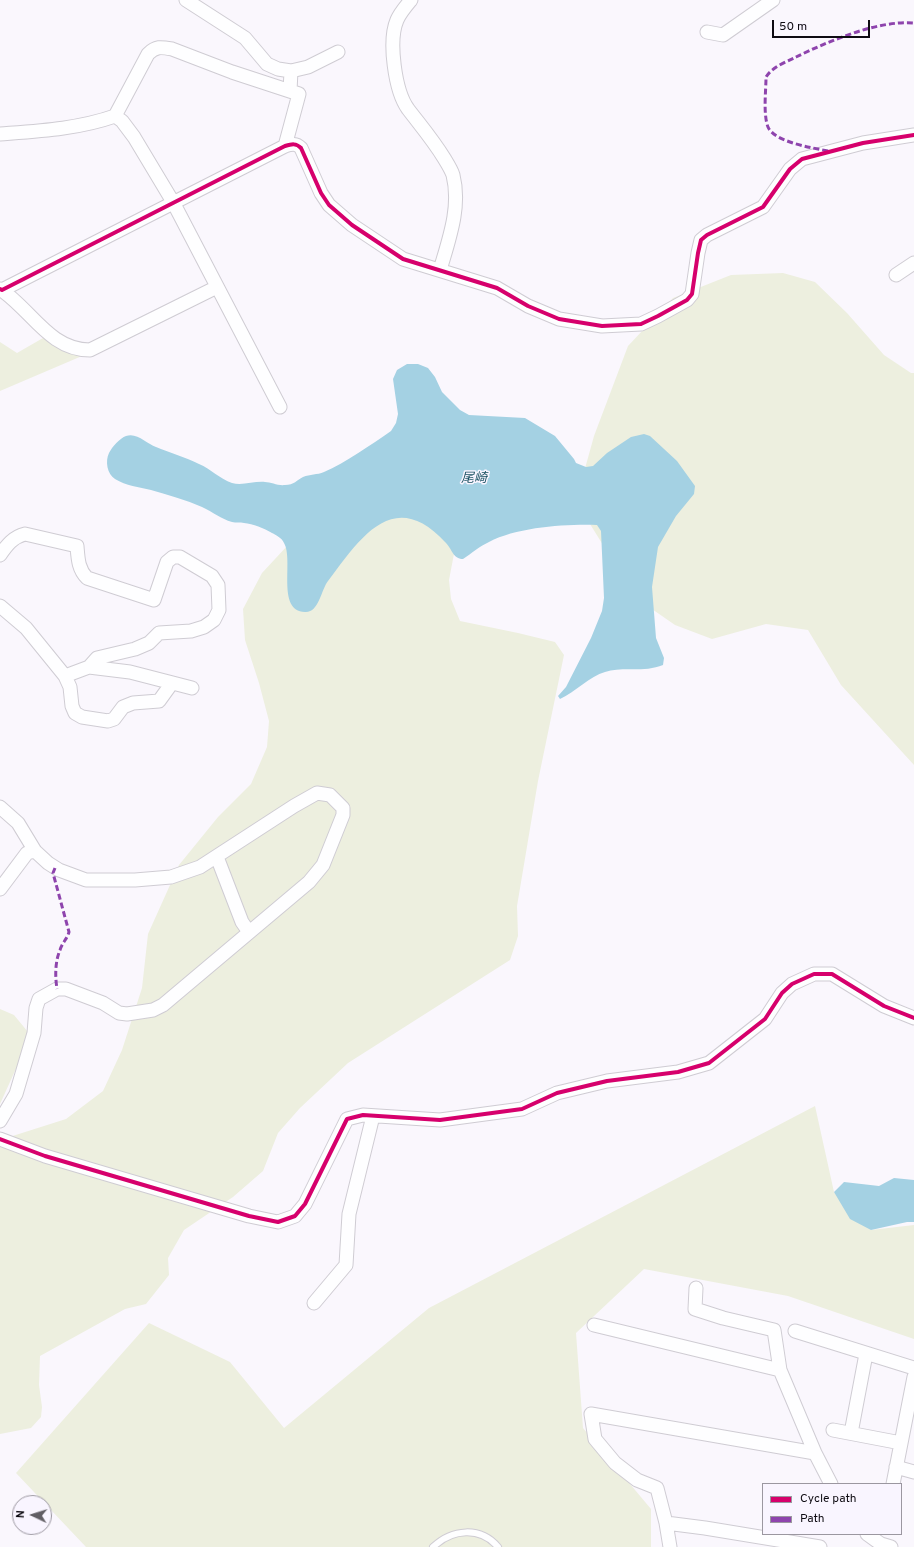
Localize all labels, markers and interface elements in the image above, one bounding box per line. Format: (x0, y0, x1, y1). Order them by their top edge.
scale bar (774, 12, 872, 38)
text: 50 m (779, 19, 807, 35)
water label: 尾崎 (461, 471, 487, 487)
legend (762, 1483, 902, 1535)
text: Cycle path (800, 1491, 857, 1507)
north arrow (12, 1495, 52, 1535)
text: N (14, 1510, 28, 1519)
text: Path (800, 1511, 825, 1527)

